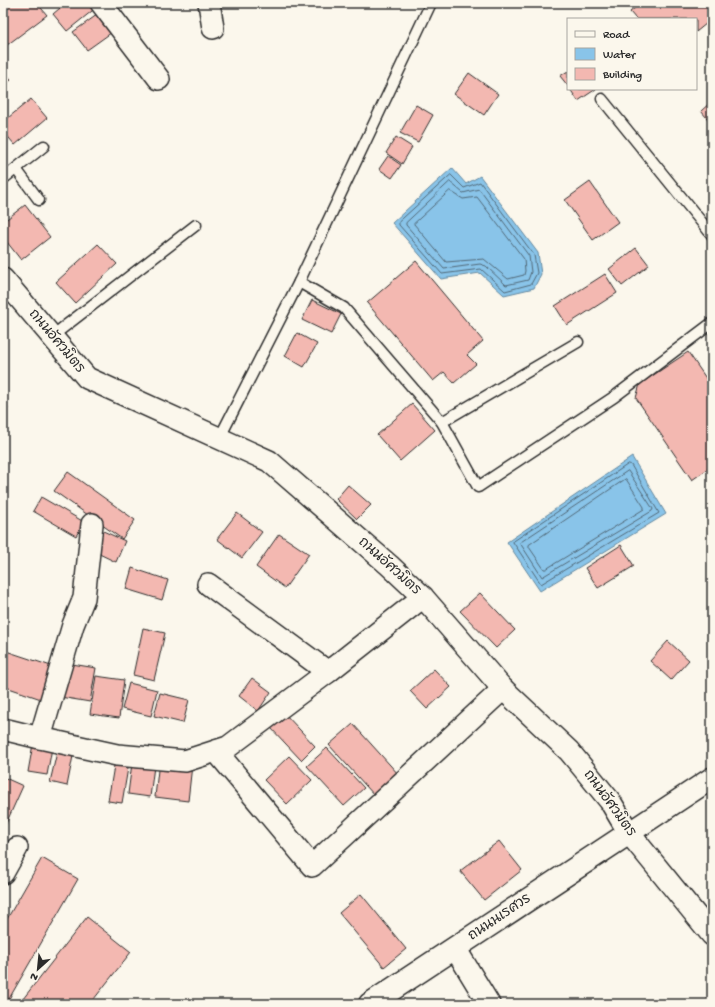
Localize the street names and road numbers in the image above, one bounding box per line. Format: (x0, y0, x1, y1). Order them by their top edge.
street label: ถนนอัศวมิตร (24, 306, 89, 378)
street label: ถนนอัศวมิตร (354, 534, 425, 600)
street label: ถนนอัศวมิตร (579, 767, 640, 841)
street label: ถนนนเรศวร (465, 891, 535, 945)

